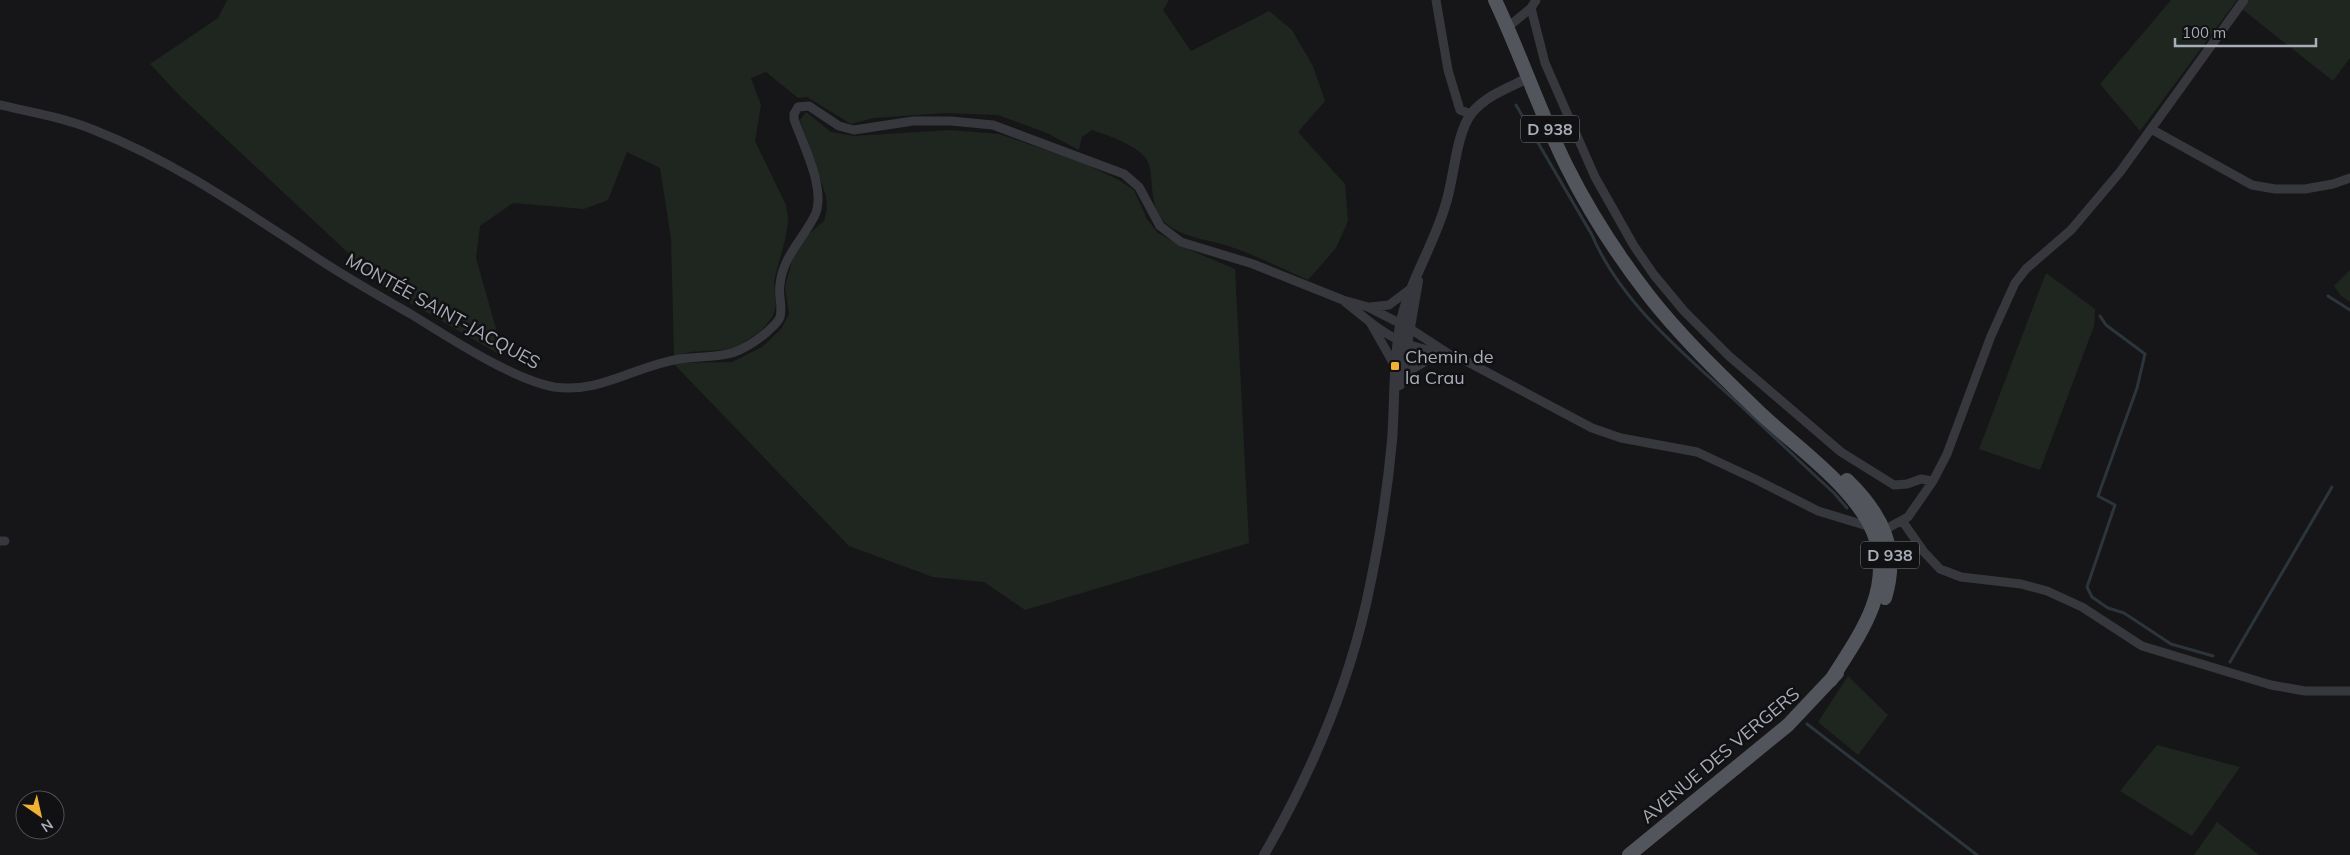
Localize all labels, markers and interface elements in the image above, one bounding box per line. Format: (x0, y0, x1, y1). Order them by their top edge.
scale bar (2175, 15, 2316, 47)
text: 100 m (2182, 23, 2226, 42)
road number: D 938 (1521, 116, 1579, 142)
street label: MONTÉE SAINT-JACQUES (342, 248, 544, 374)
place label: Chemin de la Crau (1405, 345, 1494, 389)
marker: Chemin de la Crau (1389, 360, 1401, 372)
road number: D 938 (1861, 542, 1919, 568)
street label: AVENUE DES VERGERS (1636, 682, 1804, 828)
north arrow (15, 790, 65, 840)
text: N (38, 815, 57, 836)

